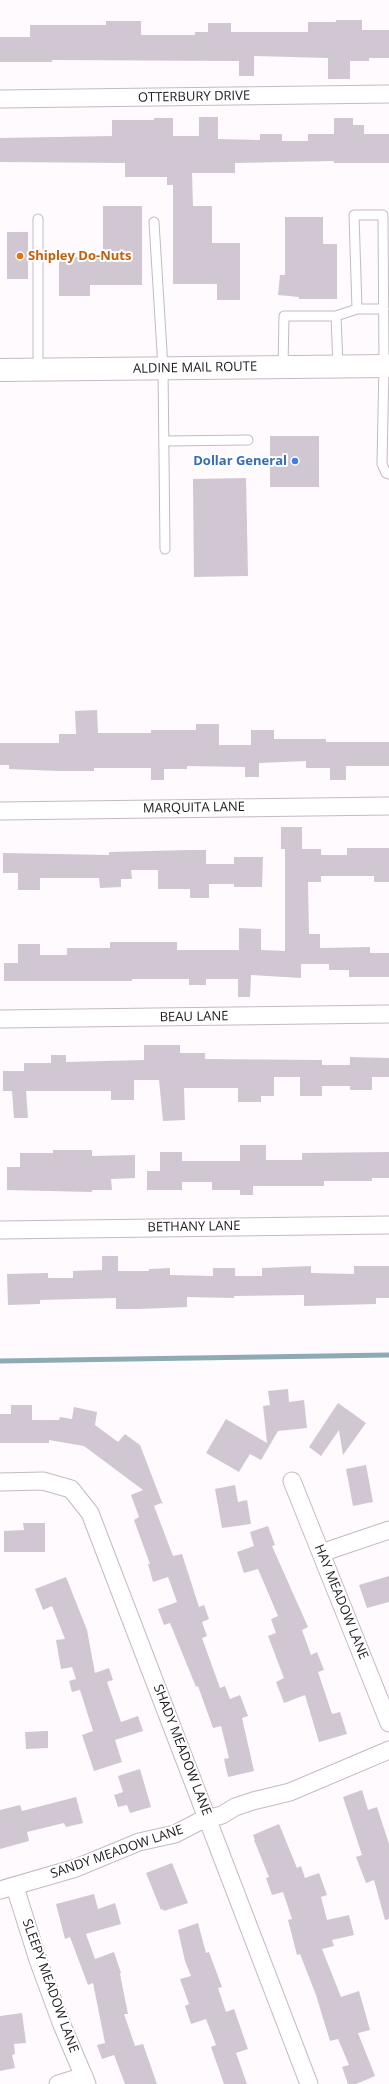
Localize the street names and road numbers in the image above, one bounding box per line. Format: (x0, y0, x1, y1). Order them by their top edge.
street label: OTTERBURY DRIVE (138, 88, 250, 106)
street label: ALDINE MAIL ROUTE (133, 359, 257, 377)
street label: MARQUITA LANE (143, 799, 245, 817)
street label: BEAU LANE (160, 1009, 228, 1025)
street label: BETHANY LANE (147, 1218, 241, 1236)
street label: HAY MEADOW LANE (311, 1542, 371, 1662)
street label: SHADY MEADOW LANE (150, 1682, 214, 1818)
street label: SANDY MEADOW LANE (49, 1822, 185, 1882)
street label: SLEEPY MEADOW LANE (19, 1917, 81, 2055)

